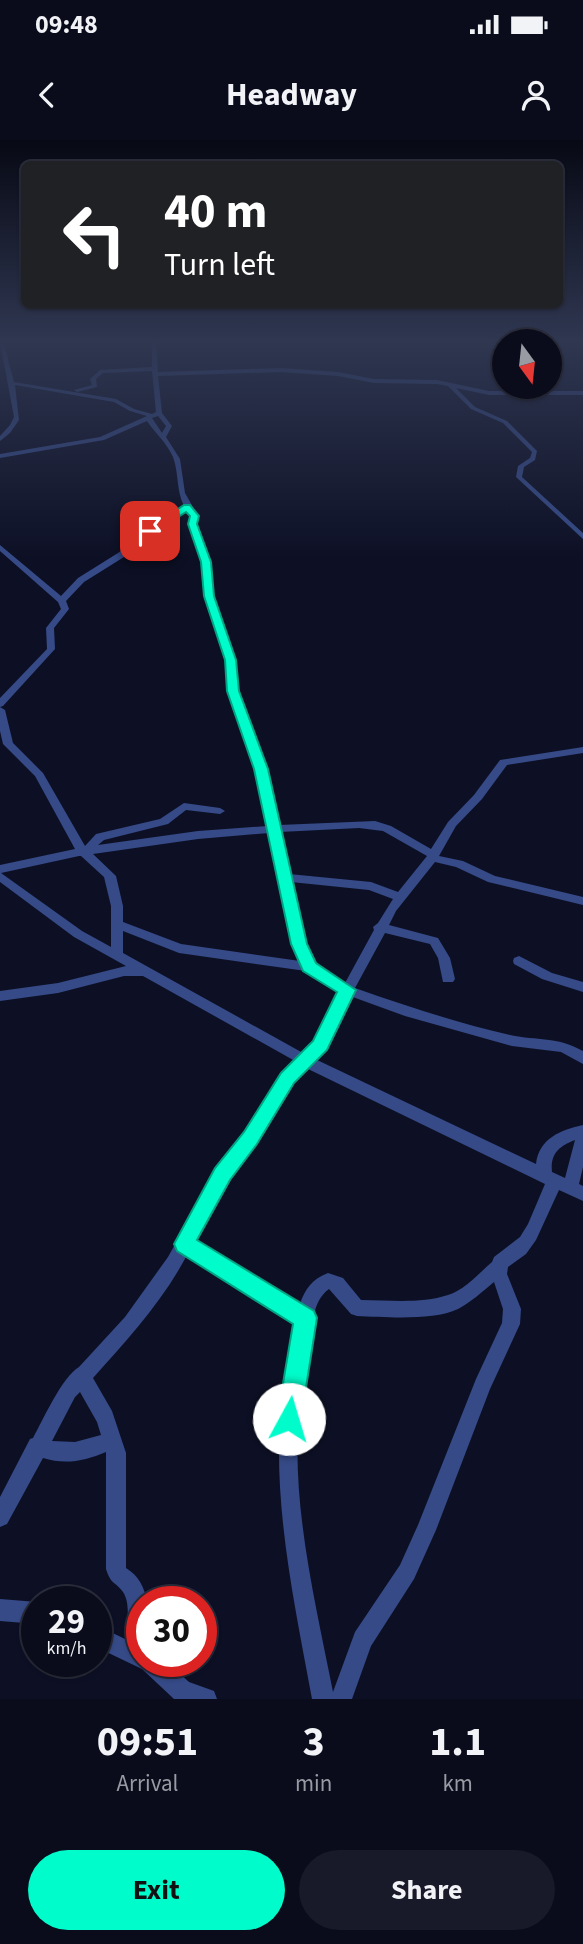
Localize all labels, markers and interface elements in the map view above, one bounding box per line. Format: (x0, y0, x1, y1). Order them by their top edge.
text: 09:48 (35, 6, 98, 43)
text: Headway (226, 72, 357, 118)
icon: back (28, 76, 66, 114)
icon: person (517, 76, 555, 114)
text: 40 m (164, 177, 268, 247)
icon: left (49, 189, 140, 280)
text: Turn left (164, 242, 275, 288)
north arrow (492, 329, 562, 399)
map controls (492, 329, 562, 399)
pin (120, 501, 180, 561)
icon: arrive (131, 512, 169, 550)
position arrow (252, 1382, 326, 1456)
speed limit sign: 30 (126, 1586, 217, 1677)
text: 29 (48, 1597, 85, 1647)
text: km/h (47, 1636, 86, 1661)
text: 09:51 (97, 1712, 198, 1772)
text: 3 (303, 1712, 325, 1772)
text: 1.1 (429, 1712, 486, 1772)
text: Arrival (117, 1767, 178, 1800)
text: min (295, 1767, 332, 1800)
text: km (442, 1767, 473, 1800)
button: Exit (28, 1850, 285, 1930)
button: Share (299, 1850, 555, 1930)

